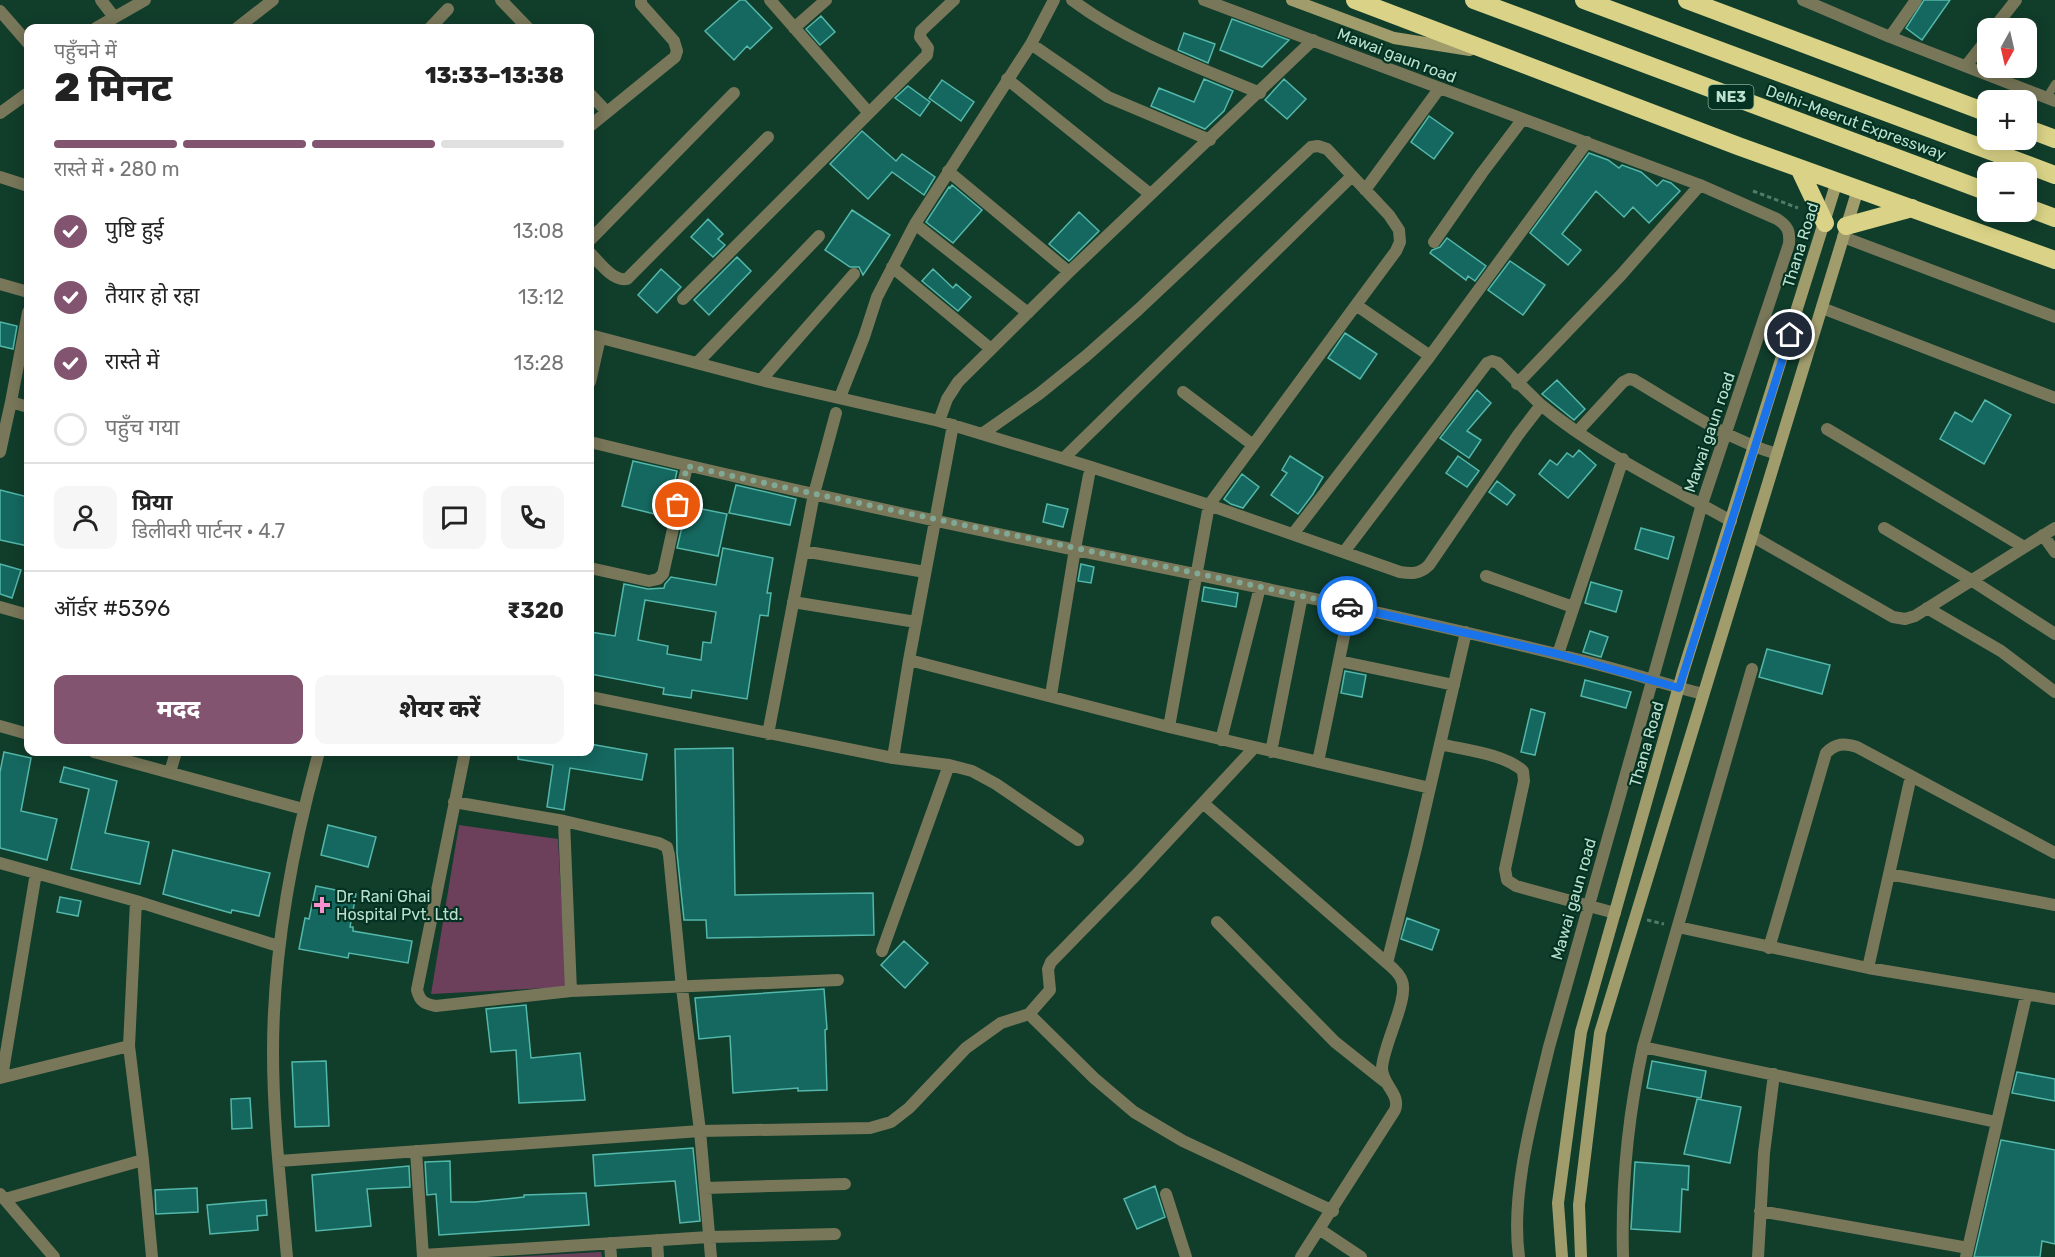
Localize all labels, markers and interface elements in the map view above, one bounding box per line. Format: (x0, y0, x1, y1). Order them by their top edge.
north arrow (1977, 18, 2037, 78)
map controls (1977, 18, 2037, 222)
street label: Mawai gaun road (1335, 24, 1459, 87)
text: पहुँचने में (54, 39, 117, 63)
text: 13:33–13:38 (425, 62, 564, 89)
text: 2 मिनट (54, 65, 172, 111)
street label: Delhi-Meerut Expressway (1763, 81, 1949, 164)
road number: NE3 (1708, 85, 1754, 109)
button: + (1977, 90, 2037, 150)
text: रास्ते में · 280 m (54, 157, 180, 181)
button: − (1977, 162, 2037, 222)
street label: Thana Road (1779, 200, 1822, 290)
icon: check (54, 215, 87, 248)
text: पुष्टि हुई (105, 216, 164, 243)
text: 13:08 (513, 219, 564, 243)
icon: check (54, 281, 87, 314)
text: तैयार हो रहा (105, 282, 200, 309)
text: 13:12 (518, 285, 564, 309)
pin (1764, 309, 1815, 360)
icon: home (1773, 318, 1806, 351)
icon: check (54, 347, 87, 380)
text: रास्ते में (105, 348, 159, 375)
text: 13:28 (514, 351, 564, 375)
street label: Mawai gaun road (1680, 370, 1739, 495)
text: पहुँच गया (105, 414, 179, 441)
pin (652, 479, 703, 530)
button: person (54, 486, 117, 549)
button: chat (423, 486, 486, 549)
button: phone (501, 486, 564, 549)
icon: bag (661, 488, 694, 521)
text: प्रिया (132, 489, 172, 516)
text: डिलीवरी पार्टनर · 4.7 (132, 519, 285, 543)
courier (1317, 576, 1377, 636)
icon: car (1331, 590, 1364, 623)
text: ऑर्डर #5396 (54, 595, 170, 622)
text: ₹320 (507, 597, 564, 624)
button: मदद (54, 675, 303, 744)
button: शेयर करें (315, 675, 564, 744)
street label: Thana Road (1625, 699, 1668, 789)
street label: Mawai gaun road (1547, 836, 1600, 962)
place label: Dr. Rani Ghai Hospital Pvt. Ltd. (336, 887, 462, 924)
marker: Dr. Rani Ghai Hospital Pvt. Ltd. (313, 896, 331, 914)

